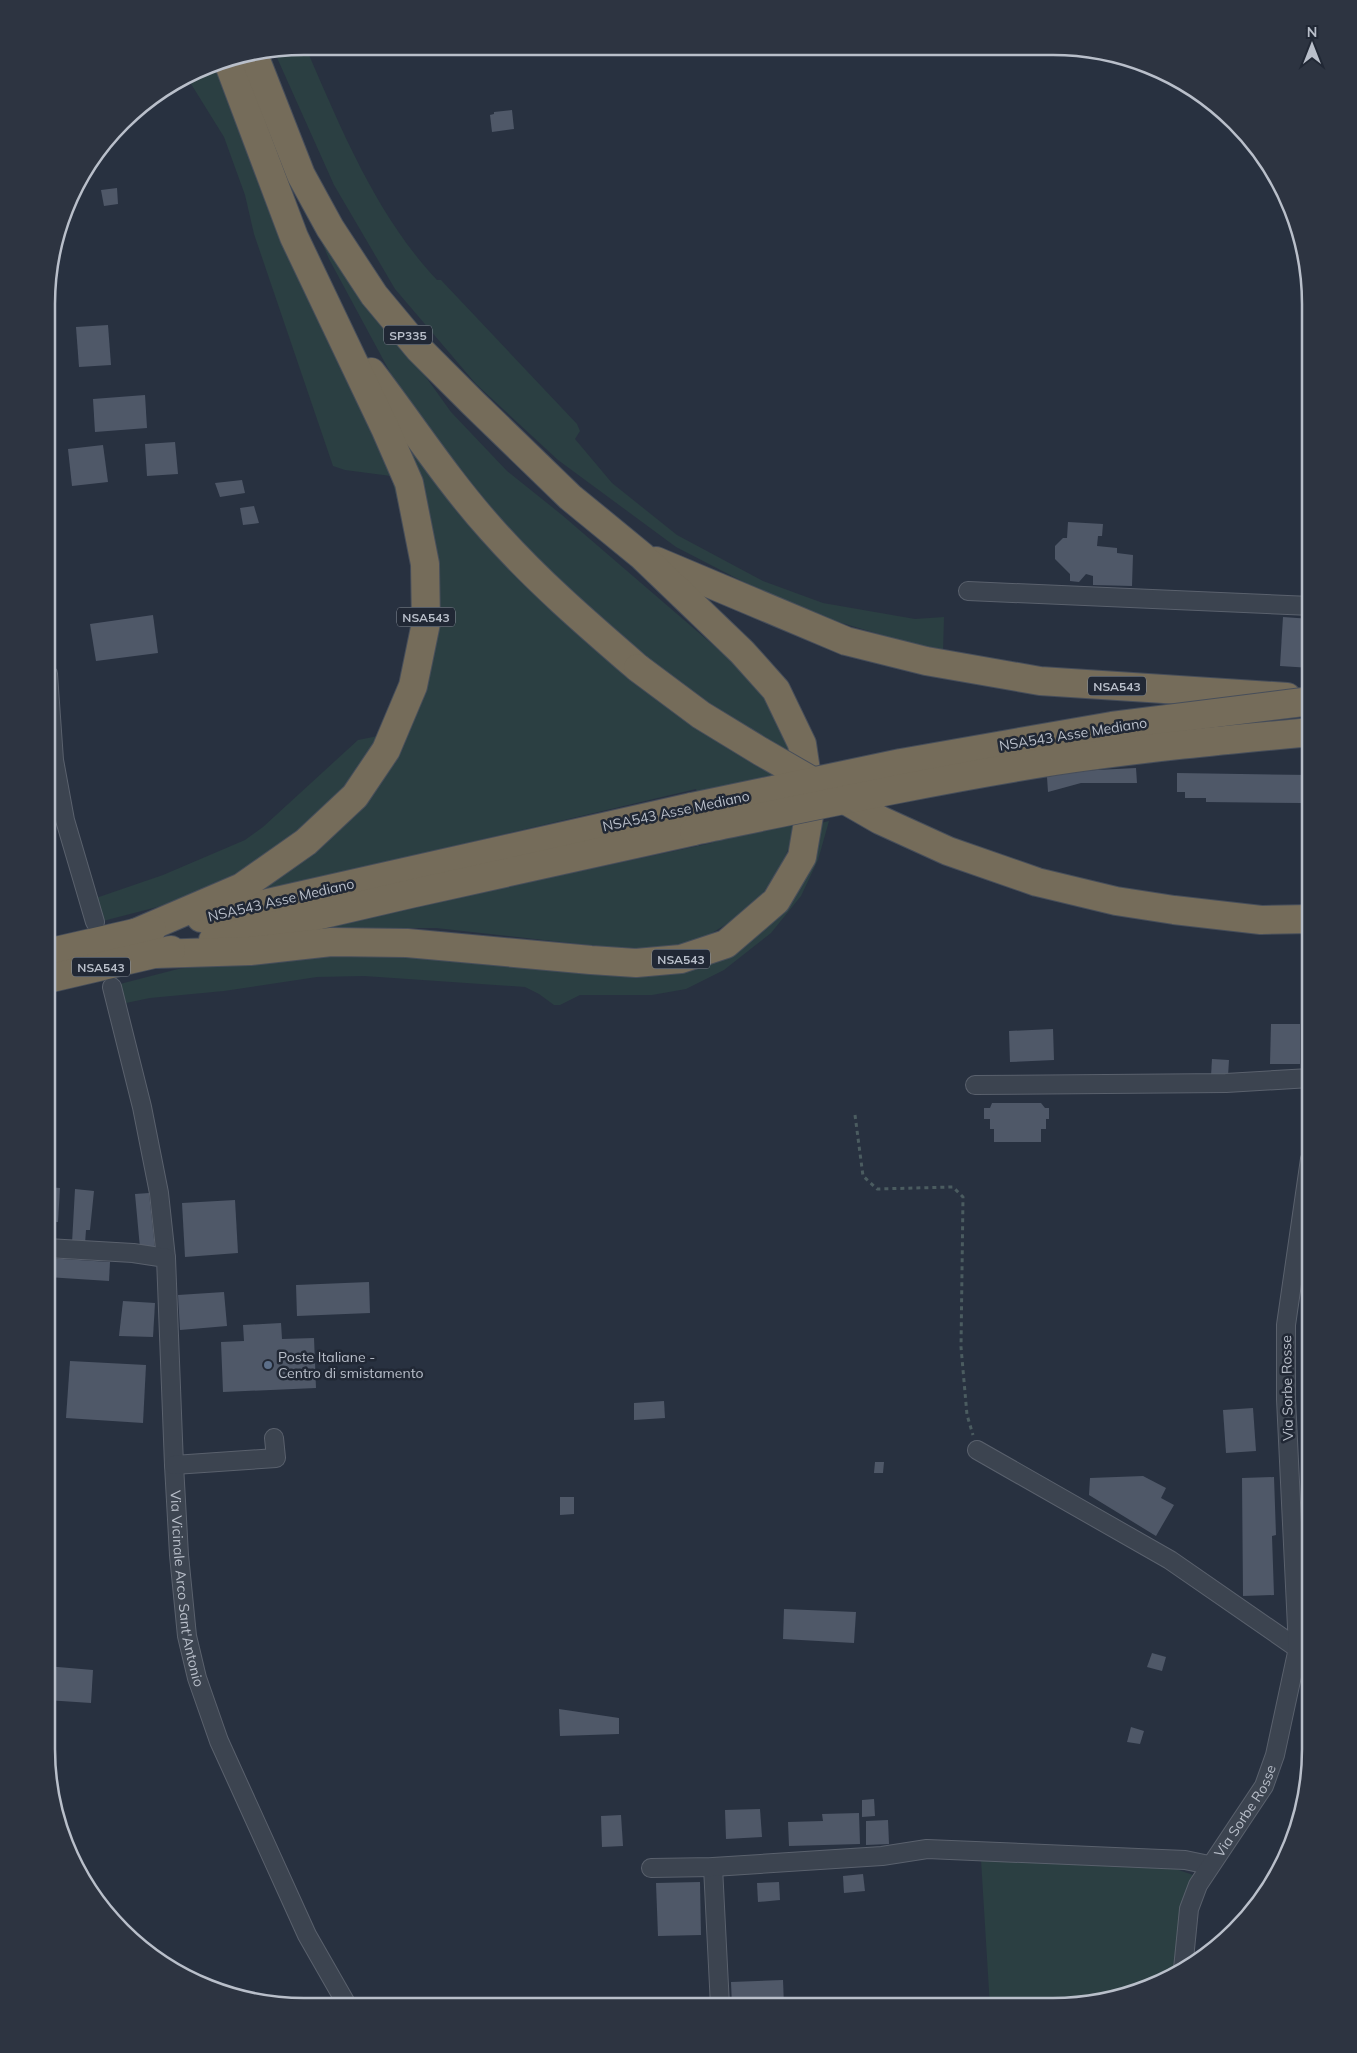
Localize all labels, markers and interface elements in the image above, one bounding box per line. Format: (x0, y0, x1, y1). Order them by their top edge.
north arrow (1287, 20, 1337, 70)
text: N (1307, 23, 1317, 41)
road number: SP335 (384, 326, 432, 344)
road number: NSA543 (397, 608, 455, 626)
road number: NSA543 (1088, 676, 1146, 696)
street label: NSA543 Asse Mediano (998, 713, 1148, 755)
street label: NSA543 Asse Mediano (601, 787, 751, 835)
street label: NSA543 Asse Mediano (206, 874, 356, 926)
road number: NSA543 (652, 950, 710, 969)
road number: NSA543 (72, 958, 130, 976)
street label: Via Sorbe Rosse (1277, 1335, 1297, 1441)
place label: Poste Italiane - Centro di smistamento (278, 1348, 424, 1382)
marker: Poste Italiane - Centro di smistamento (262, 1359, 274, 1371)
street label: Via Vicinale Arco Sant'Antonio (166, 1490, 208, 1689)
street label: Via Sorbe Rosse (1210, 1762, 1280, 1861)

